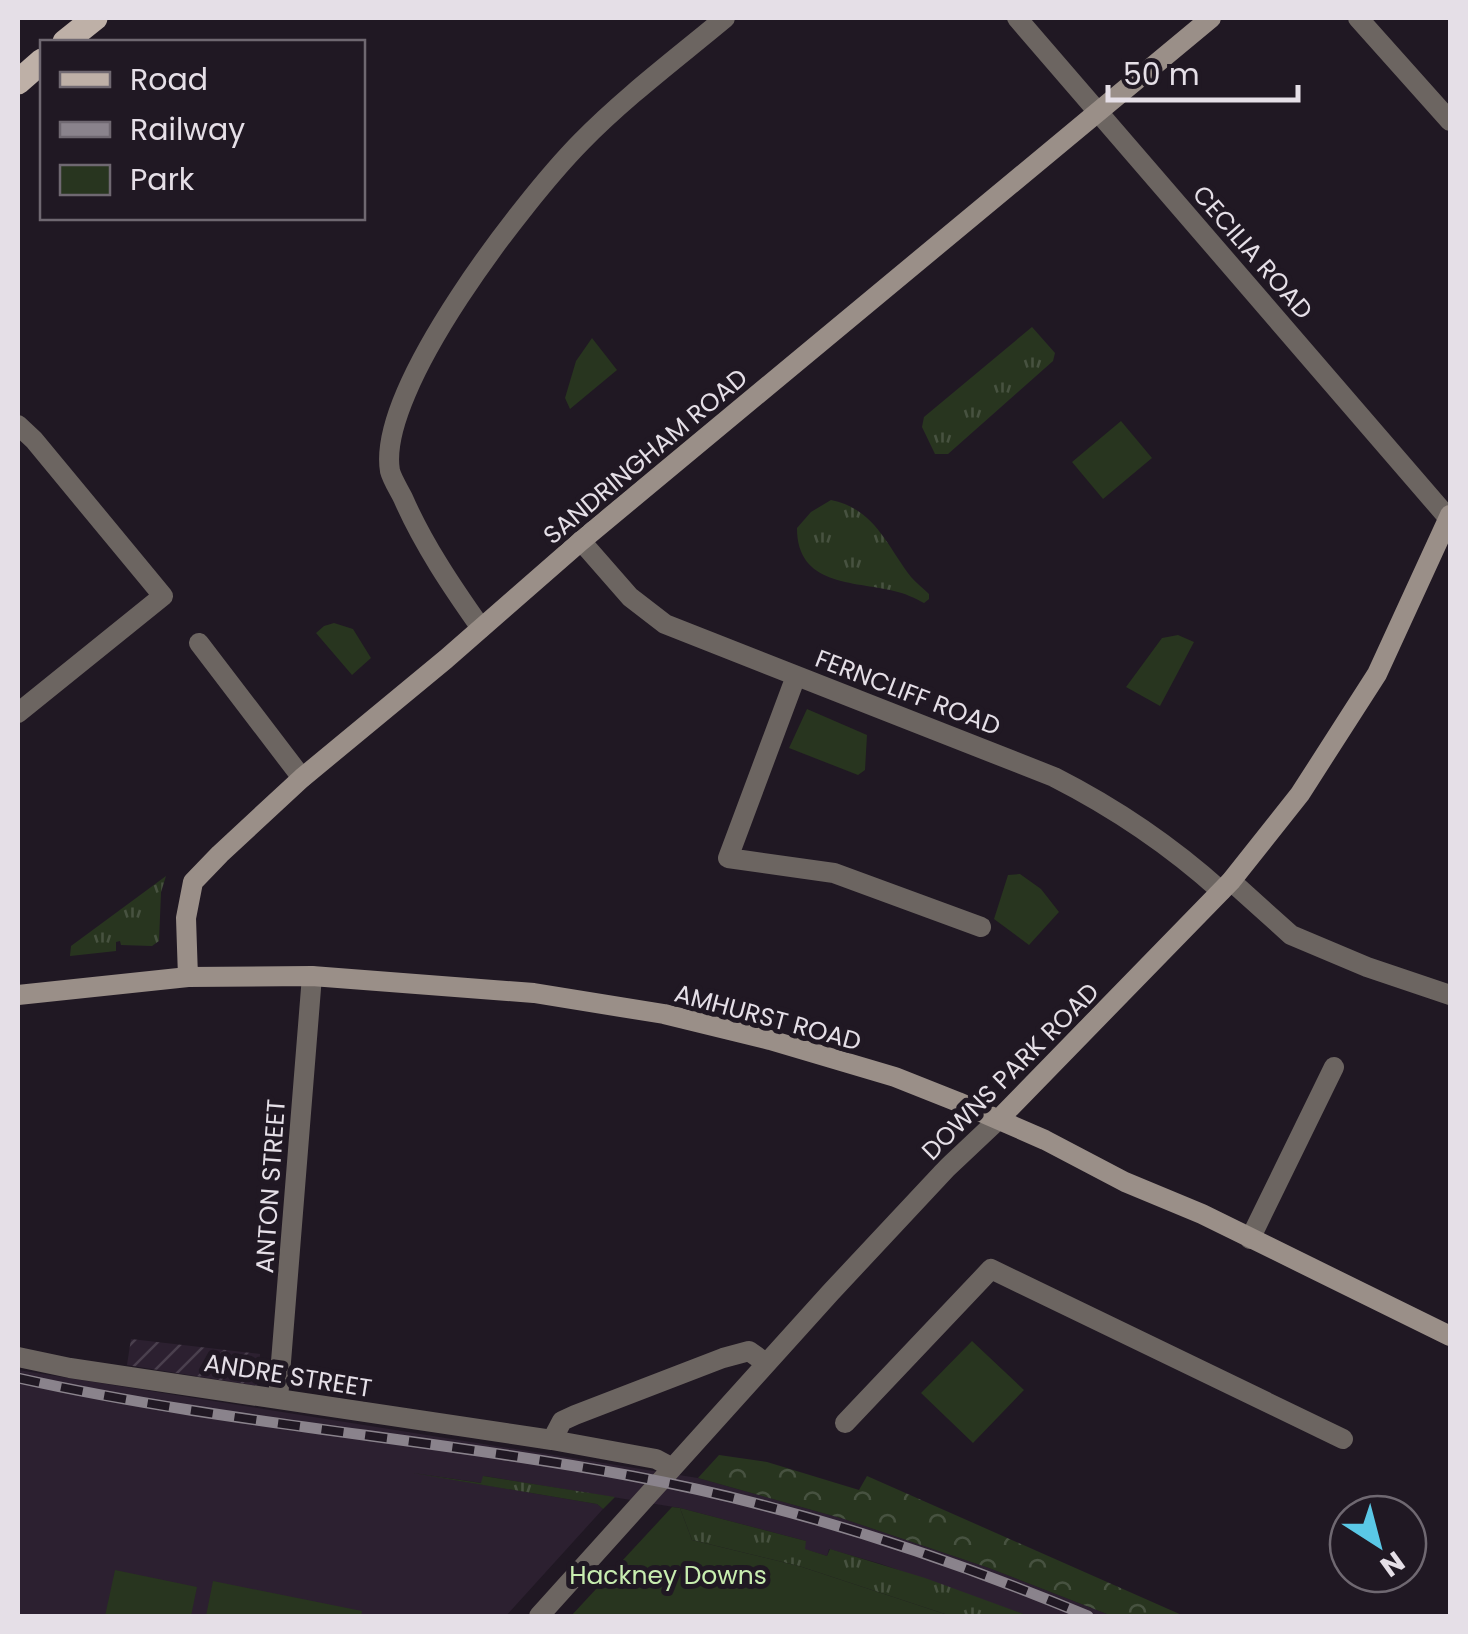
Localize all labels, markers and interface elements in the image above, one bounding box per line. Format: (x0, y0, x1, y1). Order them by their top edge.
legend (40, 40, 365, 220)
scale bar (1108, 40, 1298, 102)
text: 50 m (1123, 53, 1200, 96)
text: Road (130, 58, 208, 101)
text: Railway (130, 108, 245, 151)
text: Park (130, 158, 195, 201)
street label: CECILIA ROAD (1184, 178, 1321, 327)
street label: SANDRINGHAM ROAD (536, 360, 755, 552)
street label: FERNCLIFF ROAD (810, 641, 1005, 744)
street label: DOWNS PARK ROAD (914, 975, 1107, 1168)
street label: AMHURST ROAD (671, 976, 865, 1059)
street label: ANTON STREET (247, 1098, 294, 1274)
street label: ANDRE STREET (202, 1345, 374, 1406)
north arrow (1328, 1494, 1428, 1594)
text: N (1372, 1542, 1412, 1586)
park label: Hackney Downs (569, 1558, 767, 1593)

